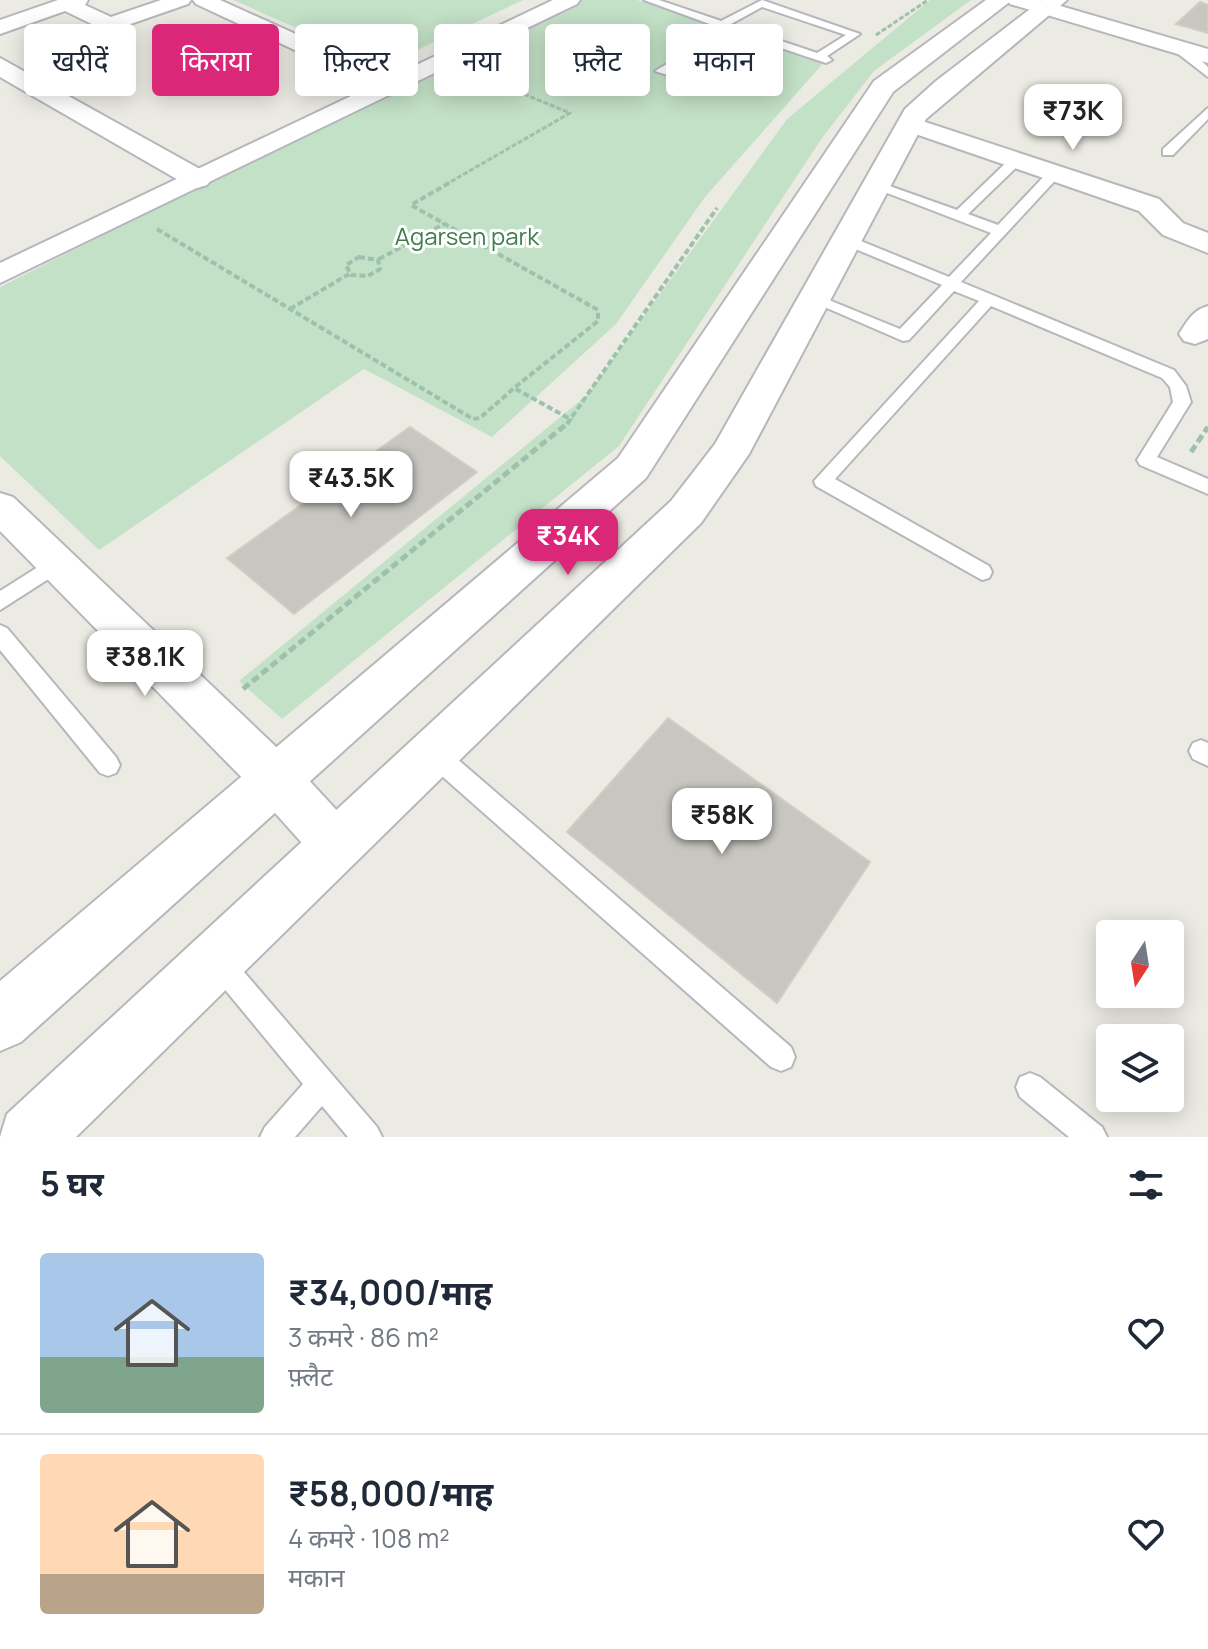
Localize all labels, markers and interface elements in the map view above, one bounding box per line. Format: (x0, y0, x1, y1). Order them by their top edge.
chip: खरीदें (24, 24, 136, 96)
chip: किराया (152, 24, 279, 96)
chip: फ़िल्टर (295, 24, 418, 96)
chip: नया (434, 24, 529, 96)
chip: फ़्लैट (545, 24, 650, 96)
chip: मकान (666, 24, 783, 96)
pin: ₹73K (1026, 84, 1120, 152)
text: ₹73K (1042, 92, 1104, 128)
park label: Agarsen park (395, 219, 540, 252)
pin: ₹43.5K (286, 451, 416, 519)
text: ₹43.5K (308, 459, 394, 495)
pin: ₹34K (521, 509, 615, 577)
text: ₹34K (536, 517, 600, 553)
pin: ₹38.1K (80, 630, 210, 698)
text: ₹38.1K (105, 638, 185, 674)
pin: ₹58K (675, 788, 769, 856)
text: ₹58K (690, 796, 754, 832)
north arrow (1096, 920, 1184, 1008)
map controls (1096, 920, 1184, 1112)
button: layers (1096, 1024, 1184, 1112)
text: 5 घर (40, 1160, 104, 1206)
icon: filters (1124, 1163, 1168, 1207)
text: ₹34,000/माह (288, 1269, 492, 1315)
icon: home (104, 1285, 200, 1381)
icon: heart (1124, 1311, 1168, 1355)
text: 3 कमरे · 86 m² (288, 1319, 439, 1355)
text: फ़्लैट (288, 1358, 333, 1394)
text: ₹58,000/माह (288, 1470, 493, 1516)
icon: home (104, 1486, 200, 1582)
icon: heart (1124, 1512, 1168, 1556)
text: 4 कमरे · 108 m² (288, 1520, 450, 1556)
text: मकान (288, 1559, 345, 1595)

